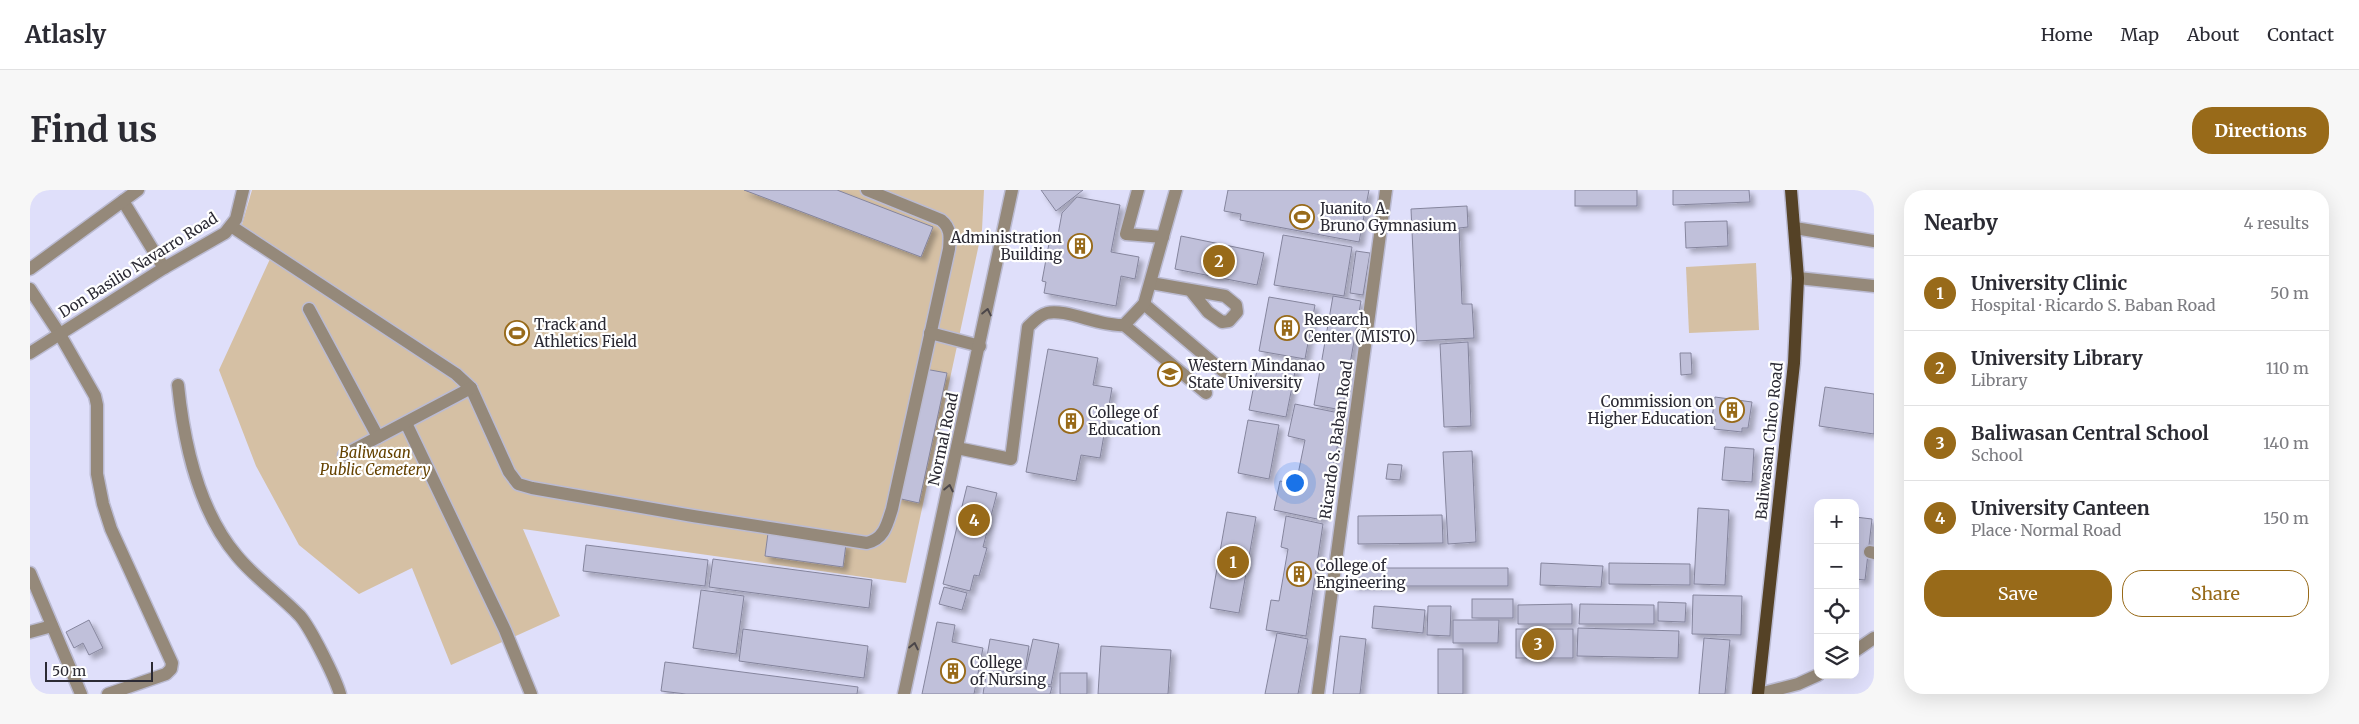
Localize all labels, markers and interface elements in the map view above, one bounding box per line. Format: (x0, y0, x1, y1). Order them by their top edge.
text: Atlasly (25, 19, 106, 50)
text: Home (2041, 23, 2093, 46)
text: Map (2121, 23, 2159, 46)
text: About (2187, 23, 2239, 46)
text: Contact (2267, 23, 2334, 46)
button: Directions (2192, 107, 2329, 154)
text: Find us (30, 108, 157, 152)
place label: Juanito A. Bruno Gymnasium (1319, 199, 1457, 235)
sports icon: Juanito A. Bruno Gymnasium (1289, 204, 1315, 230)
street label: Don Basilio Navarro Road (55, 208, 221, 322)
text: Nearby (1924, 209, 1998, 236)
text: 4 results (2243, 213, 2309, 233)
place label: Administration Building (950, 228, 1062, 264)
building icon: Administration Building (1067, 233, 1093, 259)
pin: 2 (1203, 242, 1235, 280)
text: University Clinic (1971, 271, 2127, 295)
text: 1 (1936, 283, 1944, 303)
text: 50 m (2270, 283, 2309, 303)
text: Hospital · Ricardo S. Baban Road (1971, 295, 2216, 315)
one-way arrow (981, 307, 992, 316)
place label: Research Center (MISTO) (1304, 310, 1415, 346)
place label: Track and Athletics Field (533, 315, 637, 351)
building icon: Research Center (MISTO) (1274, 315, 1300, 341)
sports icon: Track and Athletics Field (504, 320, 530, 346)
text: University Library (1971, 346, 2143, 370)
place label: Western Mindanao State University (1187, 356, 1325, 392)
text: 2 (1935, 358, 1945, 378)
text: 110 m (2266, 358, 2309, 378)
street label: Ricardo S. Baban Road (1315, 359, 1357, 521)
school or university icon: Western Mindanao State University (1157, 361, 1183, 387)
street label: Baliwasan Chico Road (1751, 361, 1787, 521)
text: Library (1971, 370, 2028, 390)
street label: Normal Road (924, 391, 962, 487)
place label: Commission on Higher Education (1588, 392, 1714, 428)
building icon: Commission on Higher Education (1719, 397, 1745, 423)
place label: College of Education (1088, 403, 1161, 439)
building icon: College of Education (1058, 408, 1084, 434)
text: Baliwasan Central School (1971, 421, 2209, 445)
text: 3 (1935, 433, 1945, 453)
text: 140 m (2263, 433, 2309, 453)
park label: Baliwasan Public Cemetery (320, 443, 430, 479)
text: School (1971, 445, 2023, 465)
your location (1282, 470, 1308, 496)
one-way arrow (943, 483, 954, 492)
text: University Canteen (1971, 496, 2150, 520)
map controls (1814, 499, 1859, 679)
button: + (1814, 499, 1859, 544)
pin: 4 (958, 501, 990, 539)
text: 4 (1935, 508, 1945, 528)
text: 150 m (2263, 508, 2309, 528)
text: Place · Normal Road (1971, 520, 2121, 540)
pin: 1 (1217, 543, 1249, 581)
button: − (1814, 544, 1859, 589)
place label: College of Engineering (1316, 556, 1406, 592)
building icon: College of Engineering (1286, 561, 1312, 587)
button: Save (1924, 570, 2112, 617)
button: Share (2122, 570, 2309, 617)
button: locate (1814, 589, 1859, 634)
pin: 3 (1522, 625, 1554, 663)
button: layers (1814, 634, 1859, 679)
one-way arrow (909, 642, 919, 651)
place label: College of Nursing (970, 653, 1046, 689)
building icon: College of Nursing (940, 658, 966, 684)
scale bar (45, 659, 152, 682)
text: 50 m (52, 662, 86, 680)

